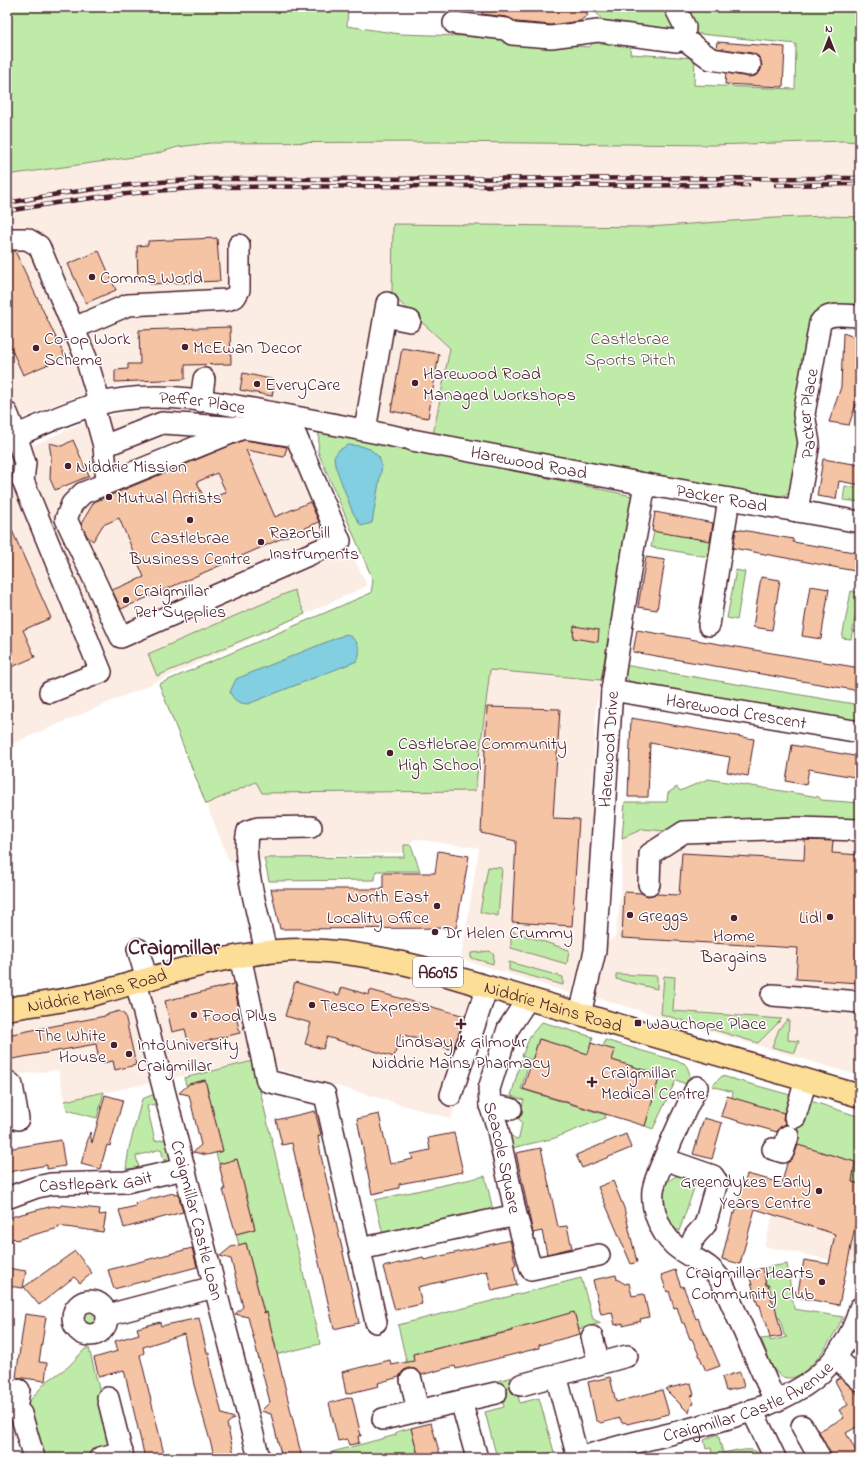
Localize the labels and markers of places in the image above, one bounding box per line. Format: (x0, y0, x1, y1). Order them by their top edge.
place label: Comms World (100, 266, 203, 292)
marker: Comms World (87, 272, 97, 282)
place label: Co-op Work Scheme (44, 327, 131, 374)
place label: McEwan Decor (193, 336, 302, 362)
marker: McEwan Decor (180, 342, 190, 352)
marker: Co-op Work Scheme (31, 343, 41, 353)
place label: Harewood Road Managed Workshops (423, 362, 576, 410)
place label: EveryCare (265, 373, 341, 399)
marker: Harewood Road Managed Workshops (410, 378, 420, 388)
marker: EveryCare (252, 379, 262, 389)
place label: Niddrie Mission (76, 455, 187, 481)
marker: Niddrie Mission (63, 461, 73, 471)
place label: Mutual Artists (117, 486, 222, 512)
marker: Mutual Artists (104, 492, 114, 502)
marker: Castlebrae Business Centre (185, 515, 195, 525)
place label: Razorbill Instruments (269, 521, 359, 568)
place label: Castlebrae Business Centre (128, 526, 251, 573)
marker: Razorbill Instruments (256, 537, 266, 547)
place label: Craigmillar Pet Supplies (134, 579, 226, 626)
marker: Craigmillar Pet Supplies (121, 595, 131, 605)
place label: Castlebrae Community High School (398, 732, 567, 780)
marker: Castlebrae Community High School (385, 748, 395, 758)
place label: North East Locality Office (327, 885, 430, 932)
marker: North East Locality Office (432, 901, 442, 911)
place label: Greggs (638, 904, 688, 931)
place label: Lidl (799, 906, 822, 932)
marker: Greggs (625, 910, 635, 920)
marker: Lidl (825, 912, 835, 922)
marker: Home Bargains (729, 913, 739, 923)
place label: Dr Helen Crummy (442, 921, 573, 947)
place label: Home Bargains (700, 924, 767, 972)
marker: Dr Helen Crummy (430, 927, 440, 937)
place label: Tesco Express (320, 994, 430, 1020)
marker: Tesco Express (307, 1000, 317, 1010)
place label: Food Plus (201, 1004, 277, 1030)
marker: Food Plus (189, 1010, 199, 1020)
place label: Wauchope Place (646, 1012, 767, 1038)
marker: Wauchope Place (633, 1018, 643, 1028)
marker: Lindsay & Gilmour Niddrie Mains Pharmacy (456, 1019, 466, 1029)
place label: The White House (35, 1024, 107, 1071)
place label: Lindsay & Gilmour Niddrie Mains Pharmacy (372, 1030, 550, 1077)
place label: IntoUniversity Craigmillar (137, 1033, 239, 1081)
marker: The White House (109, 1040, 119, 1050)
marker: IntoUniversity Craigmillar (124, 1049, 134, 1059)
place label: Craigmillar Medical Centre (601, 1061, 706, 1108)
marker: Craigmillar Medical Centre (586, 1076, 598, 1088)
place label: Greendykes Early Years Centre (680, 1170, 812, 1217)
marker: Greendykes Early Years Centre (814, 1186, 824, 1196)
place label: Craigmillar Hearts Community Club (685, 1261, 814, 1308)
marker: Craigmillar Hearts Community Club (817, 1277, 827, 1287)

